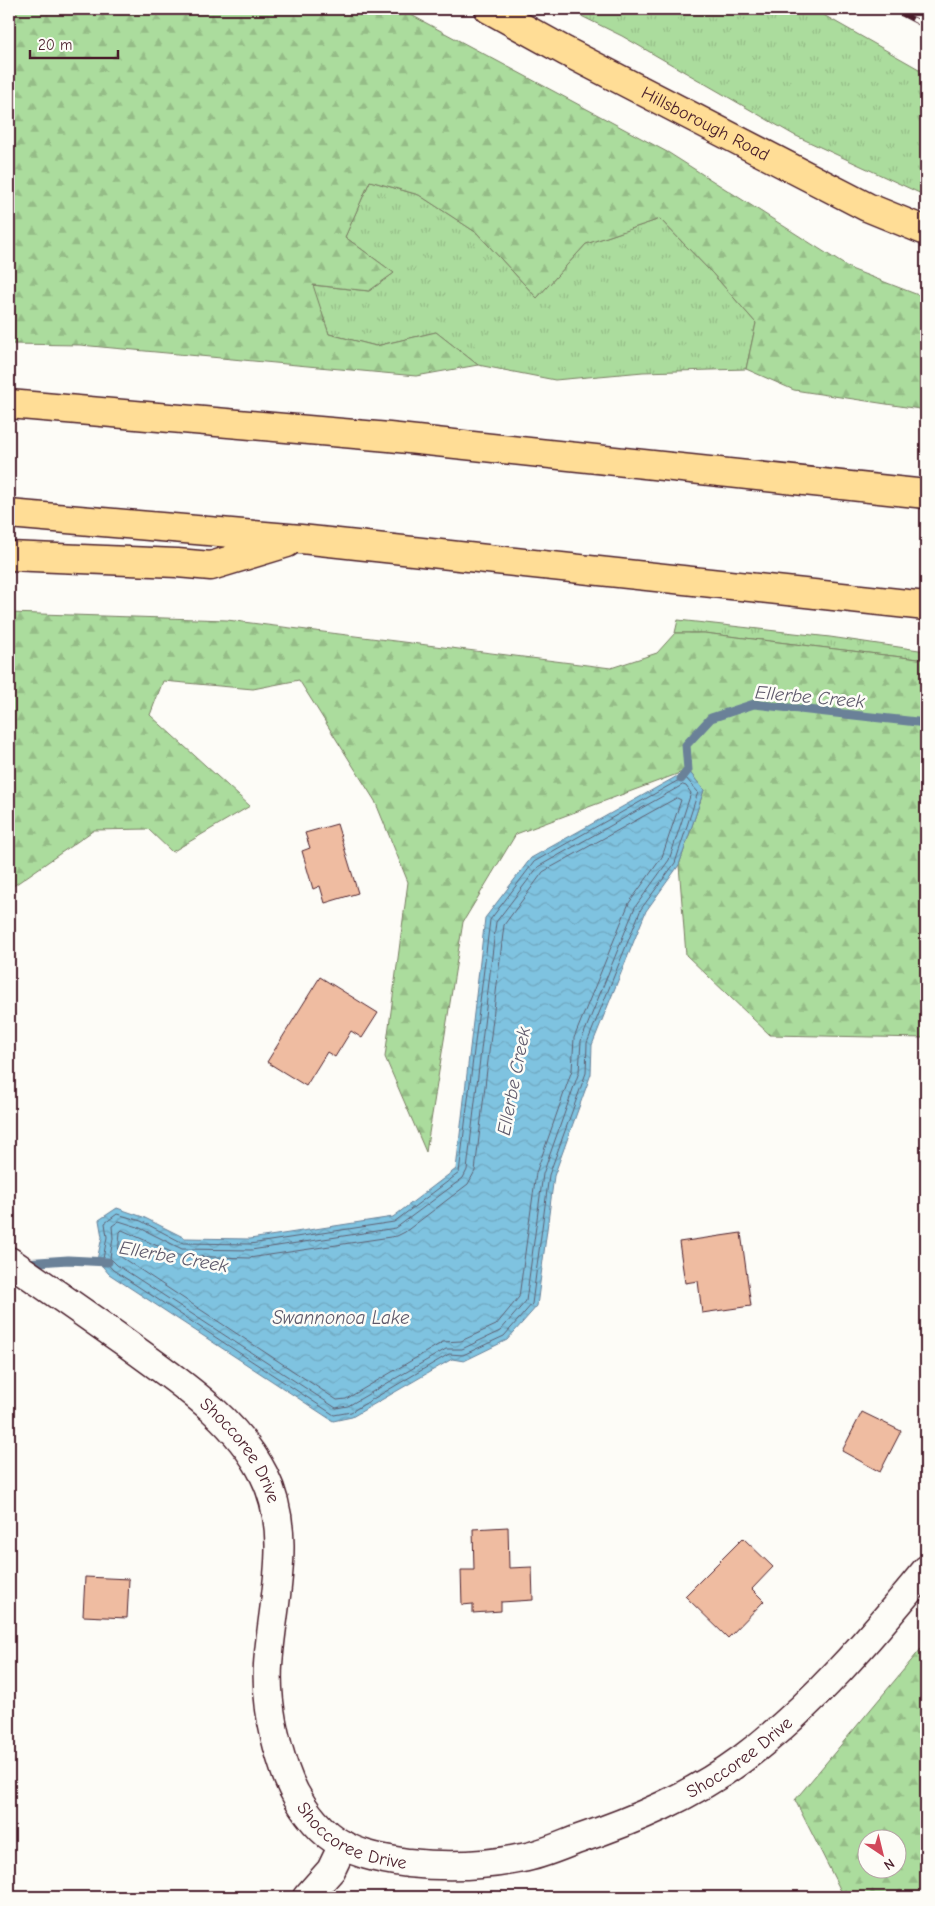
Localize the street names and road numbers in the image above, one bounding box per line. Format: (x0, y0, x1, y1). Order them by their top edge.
street label: Hillsborough Road (638, 82, 773, 166)
street label: Shoccoree Drive (196, 1394, 284, 1505)
street label: Shoccoree Drive (683, 1712, 797, 1803)
street label: Shoccoree Drive (292, 1798, 408, 1874)

